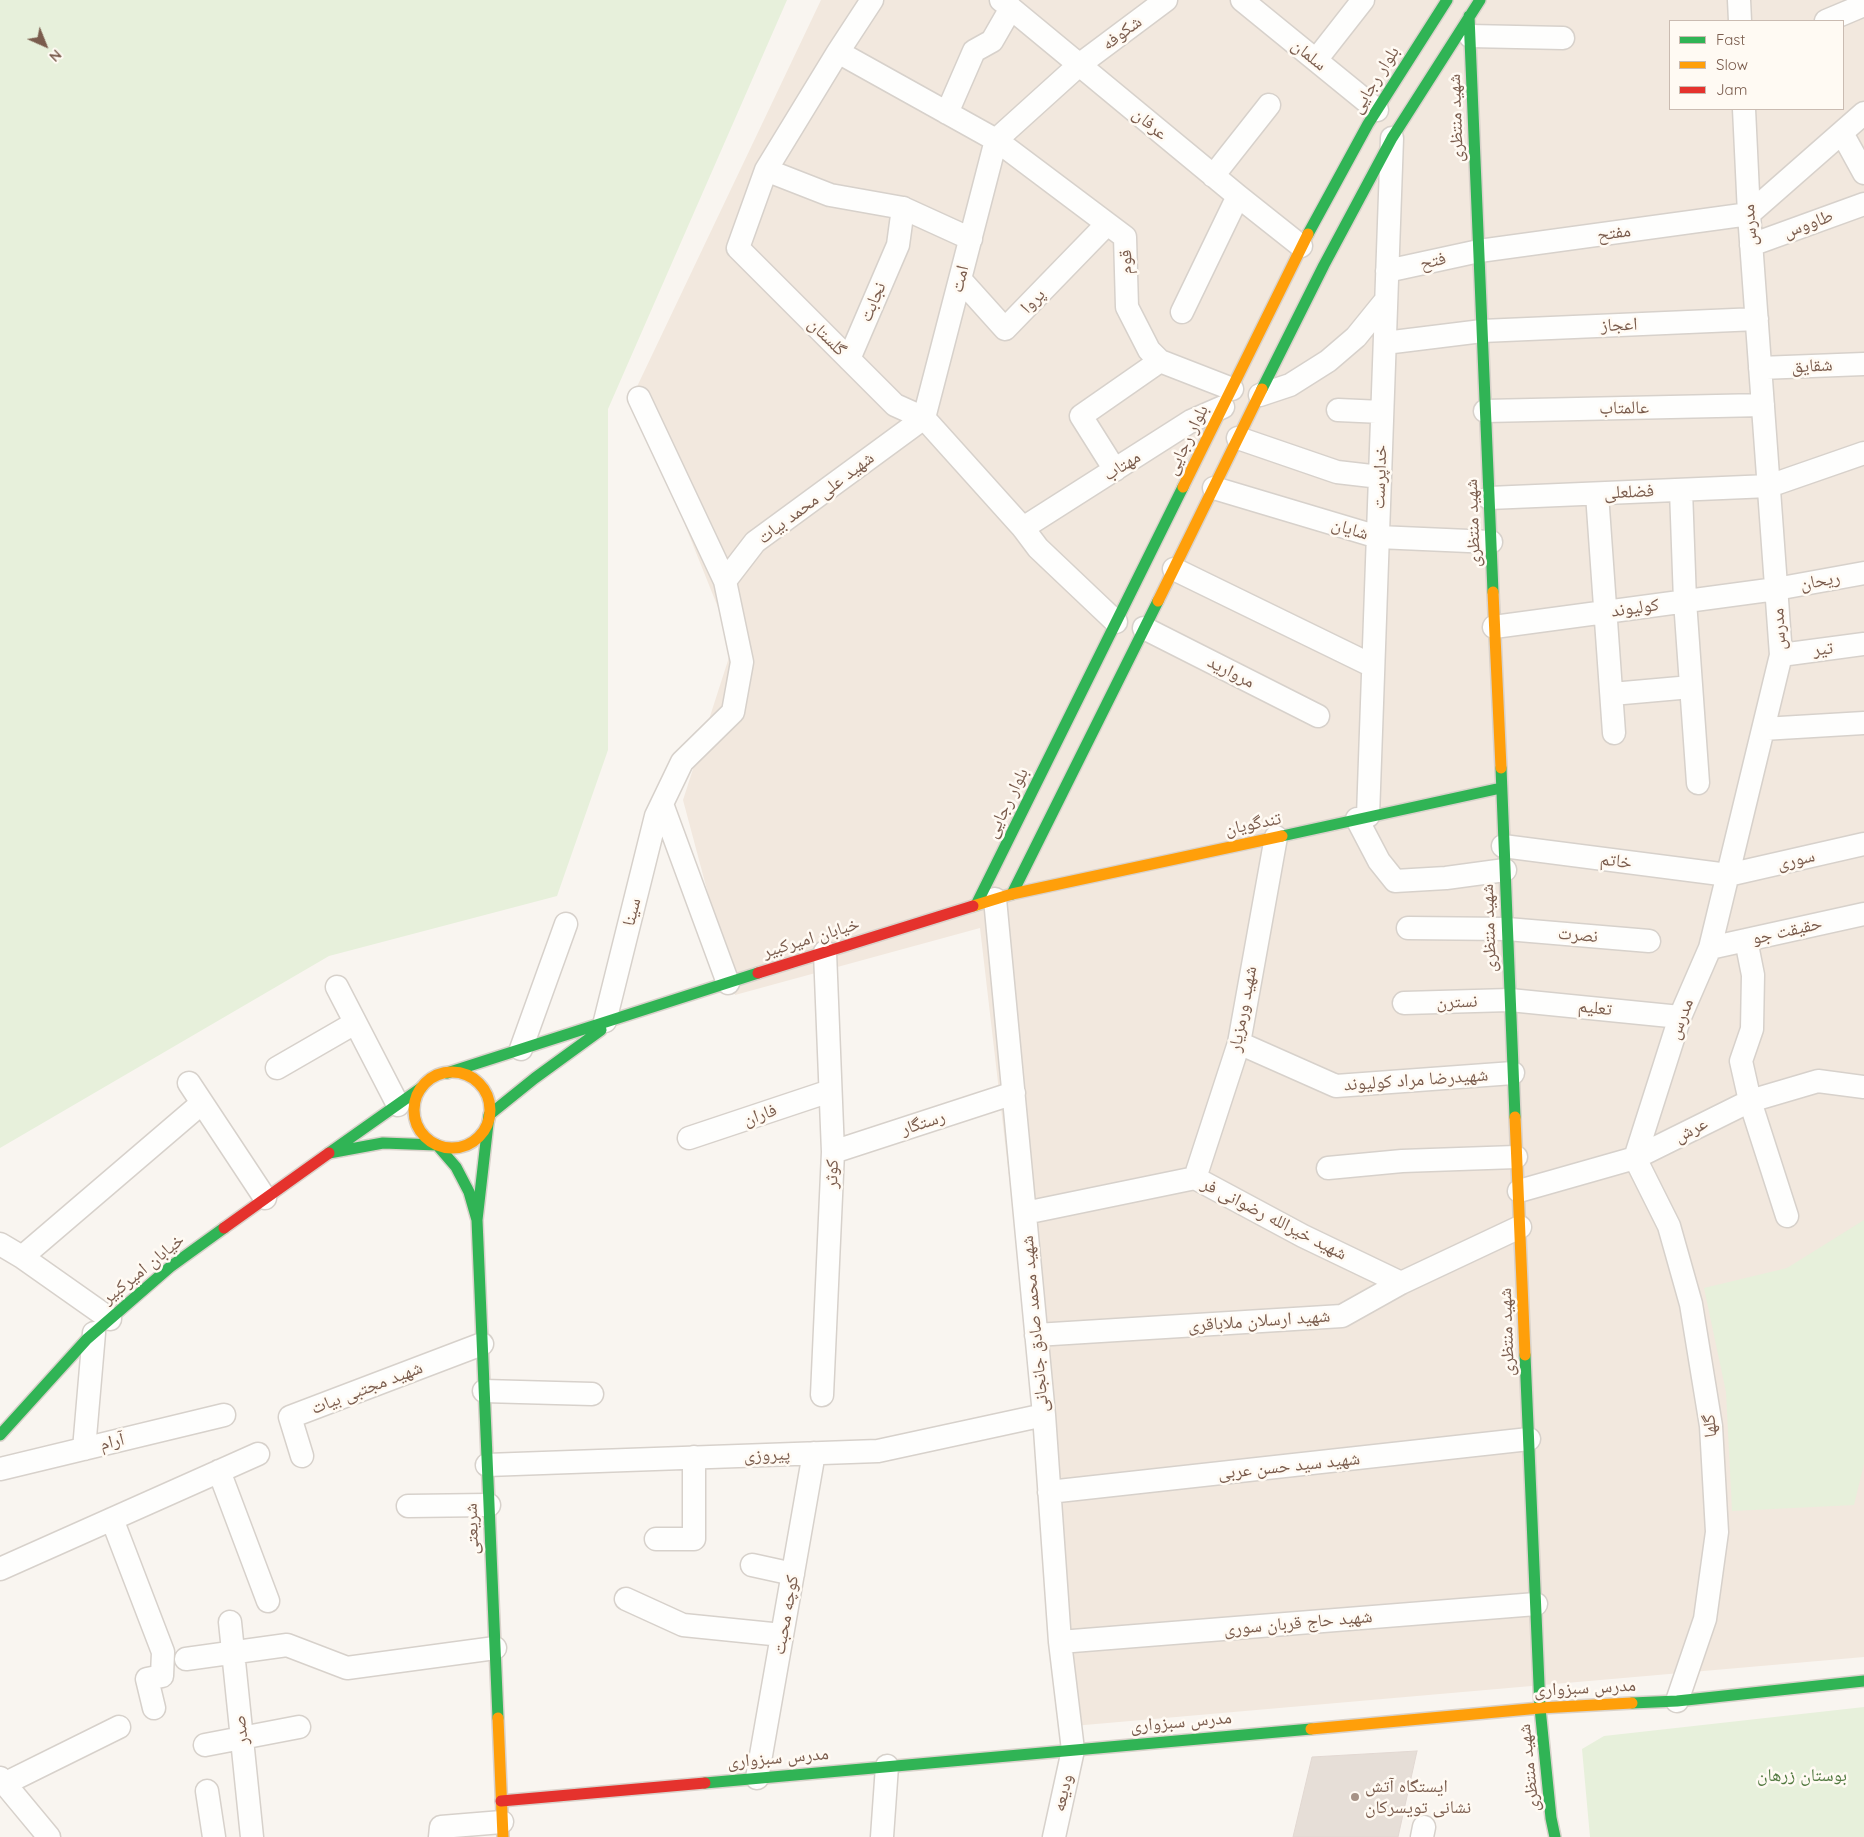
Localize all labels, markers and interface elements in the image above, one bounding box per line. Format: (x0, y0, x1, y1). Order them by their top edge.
street label: شکوفه (1098, 11, 1146, 55)
north arrow (20, 20, 70, 70)
legend (1669, 20, 1844, 110)
text: Fast (1716, 30, 1745, 49)
street label: سلمان (1287, 34, 1331, 76)
street label: بلوار رجایی (1346, 42, 1404, 118)
text: N (45, 46, 65, 66)
text: Slow (1716, 55, 1748, 74)
street label: شهید منتظری (1444, 74, 1468, 162)
text: Jam (1716, 80, 1747, 99)
street label: عرفان (1128, 103, 1172, 145)
street label: مدرس (1738, 203, 1762, 247)
street label: طاووس (1780, 205, 1836, 243)
street label: مفتح (1596, 220, 1632, 246)
street label: فتح (1418, 248, 1448, 274)
street label: قوم (1115, 249, 1137, 275)
street label: امت (946, 263, 974, 295)
street label: نجابت (855, 279, 891, 325)
street label: پروا (1016, 284, 1050, 318)
street label: گلستان (803, 313, 851, 361)
street label: اعجاز (1600, 313, 1638, 337)
street label: شقایق (1791, 354, 1833, 378)
street label: عالمتاب (1599, 397, 1649, 419)
street label: بلوار رجایی (1161, 401, 1213, 479)
street label: خداپرست (1368, 445, 1392, 509)
street label: مهتاب (1099, 446, 1145, 486)
street label: شهید علی محمد بیات (753, 447, 879, 549)
street label: شهید منتظری (1461, 479, 1485, 567)
street label: فضلعلی (1603, 480, 1655, 504)
street label: شایان (1329, 513, 1371, 545)
street label: ریحان (1798, 567, 1842, 595)
street label: کولیوند (1610, 594, 1660, 622)
street label: مدرس (1767, 608, 1791, 650)
street label: تیر (1812, 637, 1834, 661)
street label: مروارید (1204, 651, 1258, 693)
street label: بلوار رجایی (981, 764, 1033, 842)
street label: تندگویان (1223, 807, 1283, 841)
street label: سوری (1775, 845, 1817, 875)
street label: خاتم (1599, 848, 1633, 874)
street label: شهید منتظری (1477, 884, 1501, 972)
street label: سینا (618, 896, 646, 928)
street label: حقیقت جو (1750, 912, 1824, 950)
street label: خیابان امیرکبیر (760, 913, 862, 963)
street label: نصرت (1557, 922, 1599, 948)
street label: شهید ورمزیار (1224, 964, 1262, 1054)
street label: نسترن (1436, 990, 1478, 1014)
street label: تعلیم (1577, 995, 1613, 1021)
street label: مدرس (1663, 996, 1699, 1042)
street label: شهیدرضا مراد کولیوند (1343, 1064, 1489, 1096)
street label: فاران (740, 1099, 780, 1131)
street label: رستگار (898, 1106, 948, 1140)
street label: عرش (1671, 1113, 1711, 1147)
street label: کوثر (821, 1159, 843, 1189)
street label: شهید خیرالله رضوانی فر (1198, 1173, 1350, 1265)
street label: خیابان امیرکبیر (97, 1229, 189, 1309)
street label: شهید محمد صادق جانجانی (1017, 1235, 1053, 1413)
street label: شهید منتظری (1495, 1288, 1519, 1376)
street label: شهید ارسلان ملاباقری (1187, 1305, 1331, 1337)
street label: شهید مجتبی بیات (308, 1357, 426, 1419)
street label: گلها (1698, 1413, 1722, 1439)
street label: آرام (98, 1429, 126, 1455)
street label: پیروزی (743, 1443, 791, 1467)
street label: شهید سید حسن عربی (1217, 1448, 1361, 1484)
street label: شریعتی (460, 1503, 484, 1555)
street label: کوچه محبت (768, 1573, 804, 1657)
street label: شهید حاج قربان سوری (1223, 1606, 1373, 1640)
street label: مدرس سبزواری (1534, 1675, 1636, 1701)
street label: مدرس سبزواری (1129, 1707, 1233, 1737)
street label: صدر (229, 1714, 253, 1746)
street label: شهید منتظری (1514, 1723, 1544, 1813)
street label: مدرس سبزواری (726, 1743, 830, 1773)
park label: بوستان زرهان (1757, 1765, 1847, 1787)
street label: ودیعه (1048, 1772, 1078, 1814)
place label: ایستگاه آتش نشانی تویسرکان (1365, 1776, 1471, 1818)
marker: ایستگاه آتش نشانی تویسرکان (1349, 1791, 1361, 1803)

